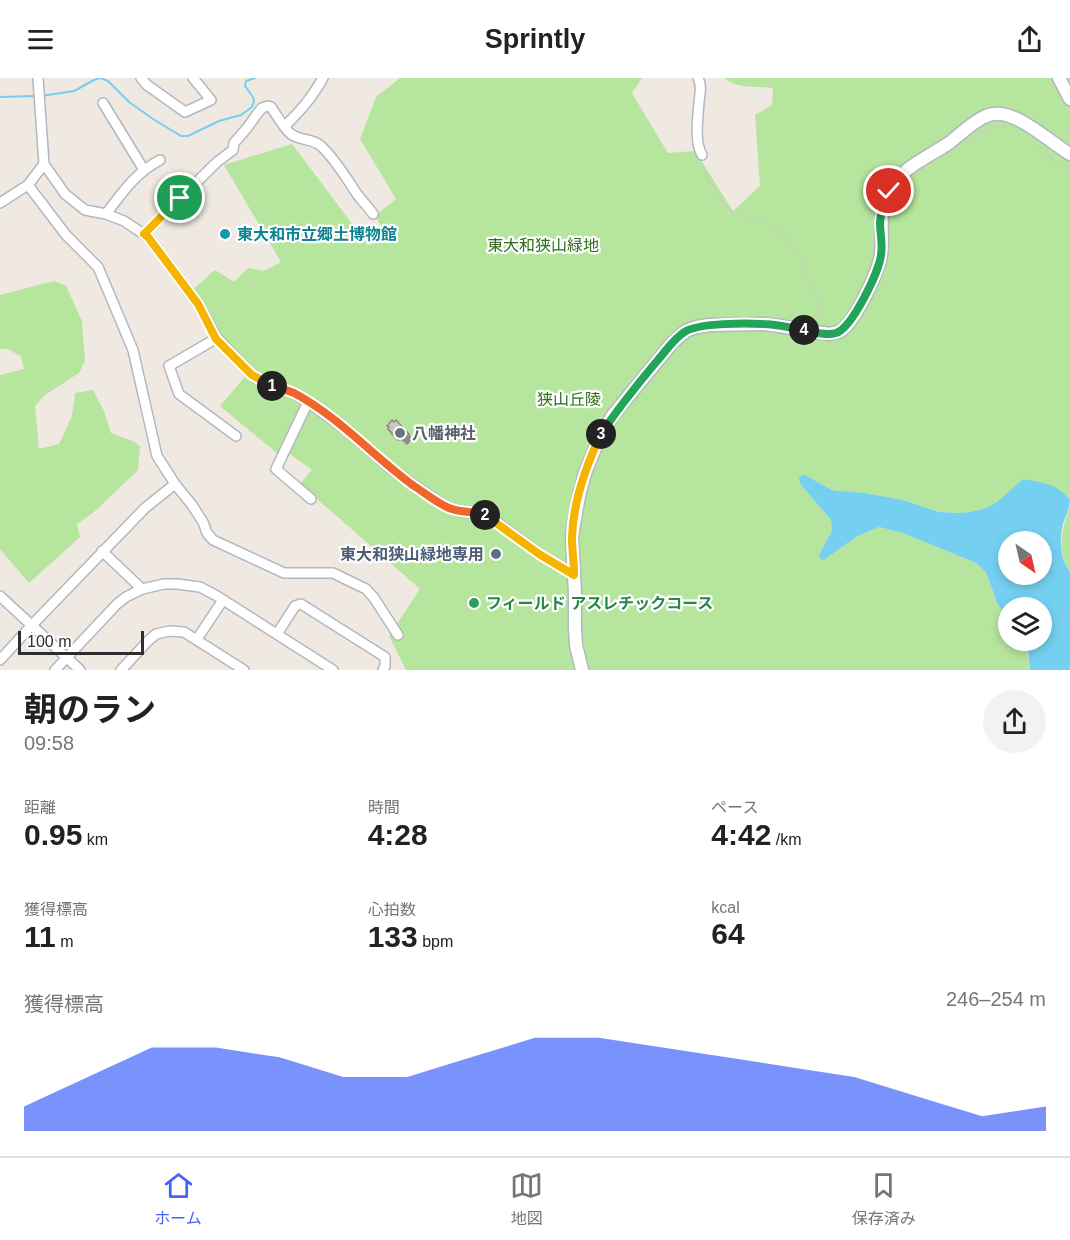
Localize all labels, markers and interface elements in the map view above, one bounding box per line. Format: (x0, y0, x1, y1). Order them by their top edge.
icon: menu (24, 23, 57, 56)
icon: share (1013, 23, 1046, 56)
text: Sprintly (485, 24, 585, 54)
pin (863, 165, 914, 216)
pin (154, 172, 205, 223)
icon: check (872, 174, 905, 207)
icon: arrive (163, 181, 196, 214)
place label: 東大和市立郷土博物館 (237, 225, 397, 243)
marker: 東大和市立郷土博物館 (218, 227, 232, 241)
park label: 東大和狭山緑地 (487, 237, 599, 254)
pin: 4 (789, 315, 819, 345)
text: 4 (800, 321, 808, 338)
pin: 1 (257, 371, 287, 401)
text: 1 (268, 377, 276, 394)
park label: 狭山丘陵 (537, 391, 601, 408)
pin: 3 (586, 419, 616, 449)
place label: 八幡神社 (412, 424, 476, 442)
text: 3 (597, 425, 605, 442)
marker: 八幡神社 (393, 426, 407, 440)
pin: 2 (470, 500, 500, 530)
text: 2 (481, 506, 489, 523)
north arrow (998, 531, 1052, 585)
map controls (998, 531, 1052, 651)
place label: 東大和狭山緑地専用 (340, 546, 484, 563)
marker: 東大和狭山緑地専用 (489, 547, 503, 561)
place label: フィールド アスレチックコース (486, 595, 713, 612)
marker: フィールド アスレチックコース (467, 596, 481, 610)
button: layers (998, 597, 1052, 651)
scale bar (18, 628, 144, 656)
text: 100 m (27, 633, 71, 650)
button: share (983, 690, 1046, 753)
text: 朝のラン (24, 691, 156, 728)
text: 09:58 (24, 732, 74, 754)
text: 距離 (24, 799, 56, 816)
text: 時間 (368, 799, 400, 816)
text: ペース (711, 799, 759, 816)
text: 0.95 (24, 818, 82, 851)
text: 4:28 (368, 818, 428, 851)
text: 4:42 (711, 818, 771, 851)
text: km (82, 831, 108, 848)
text: /km (771, 831, 802, 848)
text: kcal (711, 899, 740, 916)
text: 獲得標高 (24, 901, 88, 918)
text: 心拍数 (368, 901, 416, 918)
text: 64 (711, 917, 745, 950)
text: 11 (24, 920, 56, 953)
text: 133 (368, 920, 418, 953)
text: m (56, 933, 74, 950)
text: bpm (418, 933, 453, 950)
text: 246–254 m (946, 988, 1046, 1010)
text: 獲得標高 (24, 993, 104, 1015)
tab: ホーム (154, 1169, 202, 1229)
tab: 地図 (510, 1169, 543, 1229)
tab: 保存済み (852, 1169, 916, 1229)

